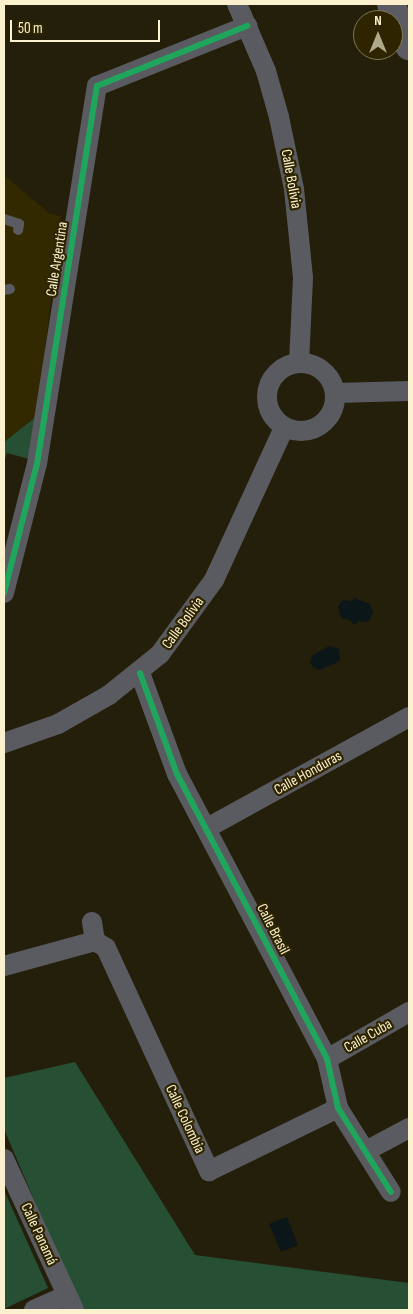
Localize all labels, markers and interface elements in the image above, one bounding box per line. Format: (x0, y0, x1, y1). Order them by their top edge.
scale bar (12, 10, 162, 42)
north arrow (353, 10, 403, 60)
text: N (374, 12, 382, 29)
text: 50 m (18, 19, 43, 38)
street label: Calle Bolivia (277, 148, 305, 210)
street label: Calle Argentina (42, 220, 72, 298)
street label: Calle Bolivia (158, 593, 208, 653)
street label: Calle Honduras (271, 747, 345, 799)
street label: Calle Brasil (253, 901, 293, 957)
street label: Calle Cuba (341, 1015, 395, 1057)
street label: Calle Colombia (161, 1082, 209, 1156)
street label: Calle Panamá (17, 1200, 61, 1268)

